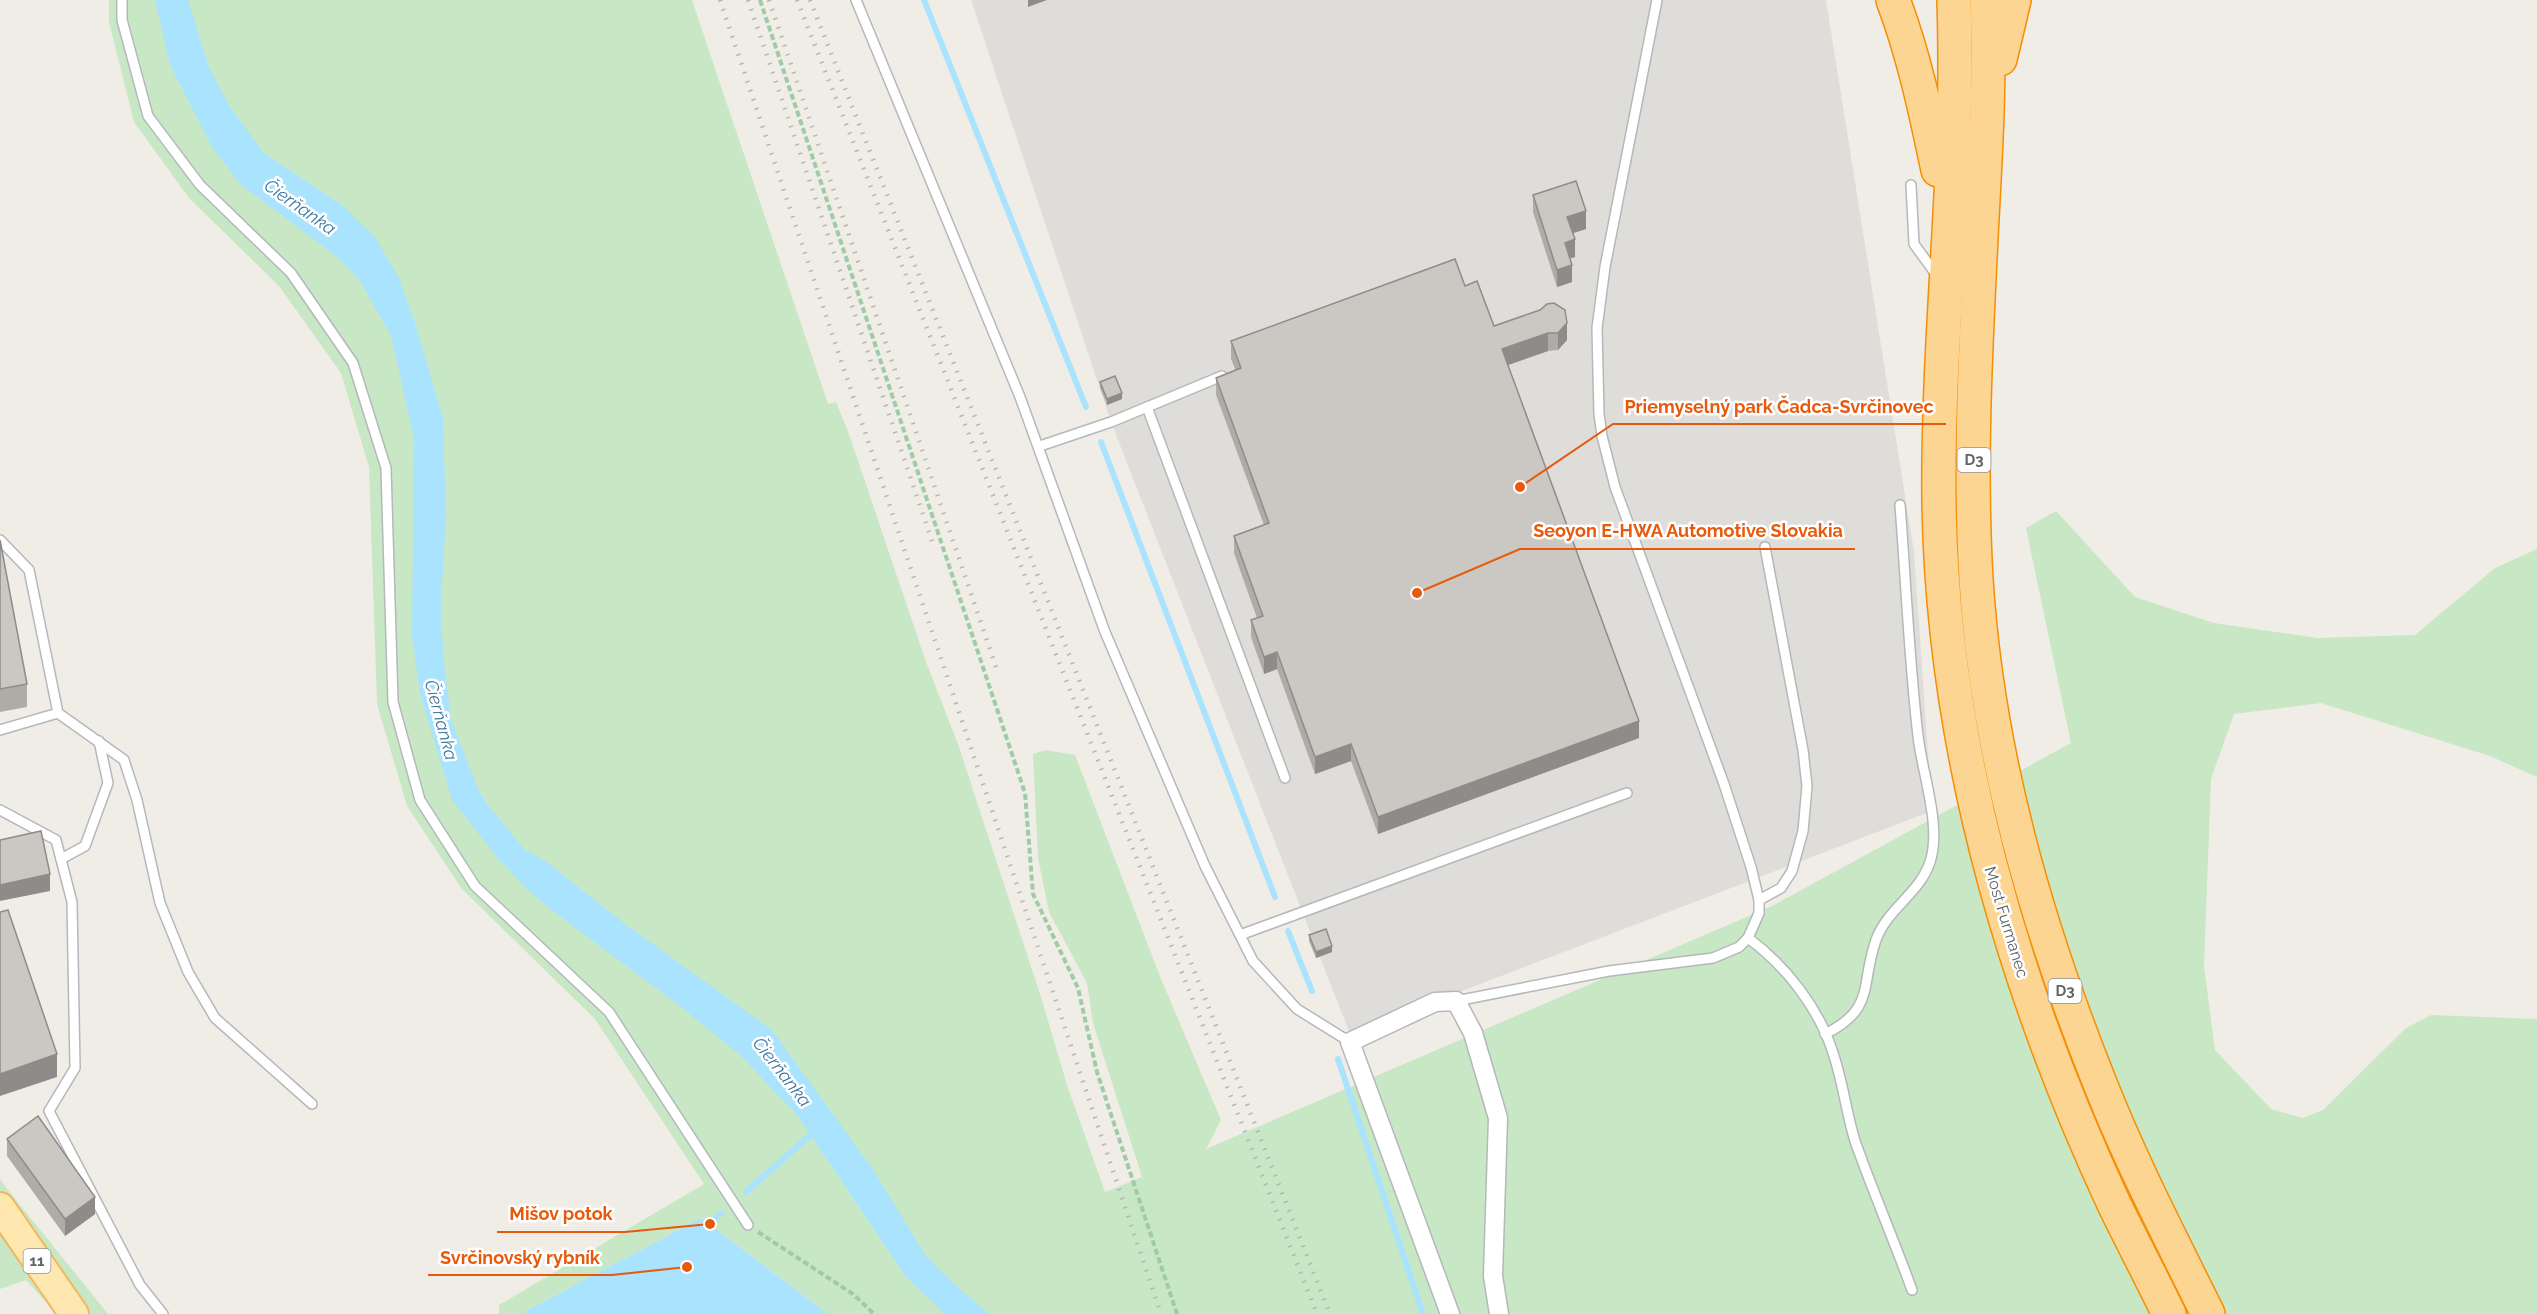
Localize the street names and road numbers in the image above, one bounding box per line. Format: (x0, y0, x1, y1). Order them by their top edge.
road number: D3 (1958, 448, 1990, 472)
street label: Most Furmanec (1981, 864, 2033, 980)
road number: D3 (2048, 979, 2082, 1003)
road number: 11 (24, 1249, 51, 1273)

